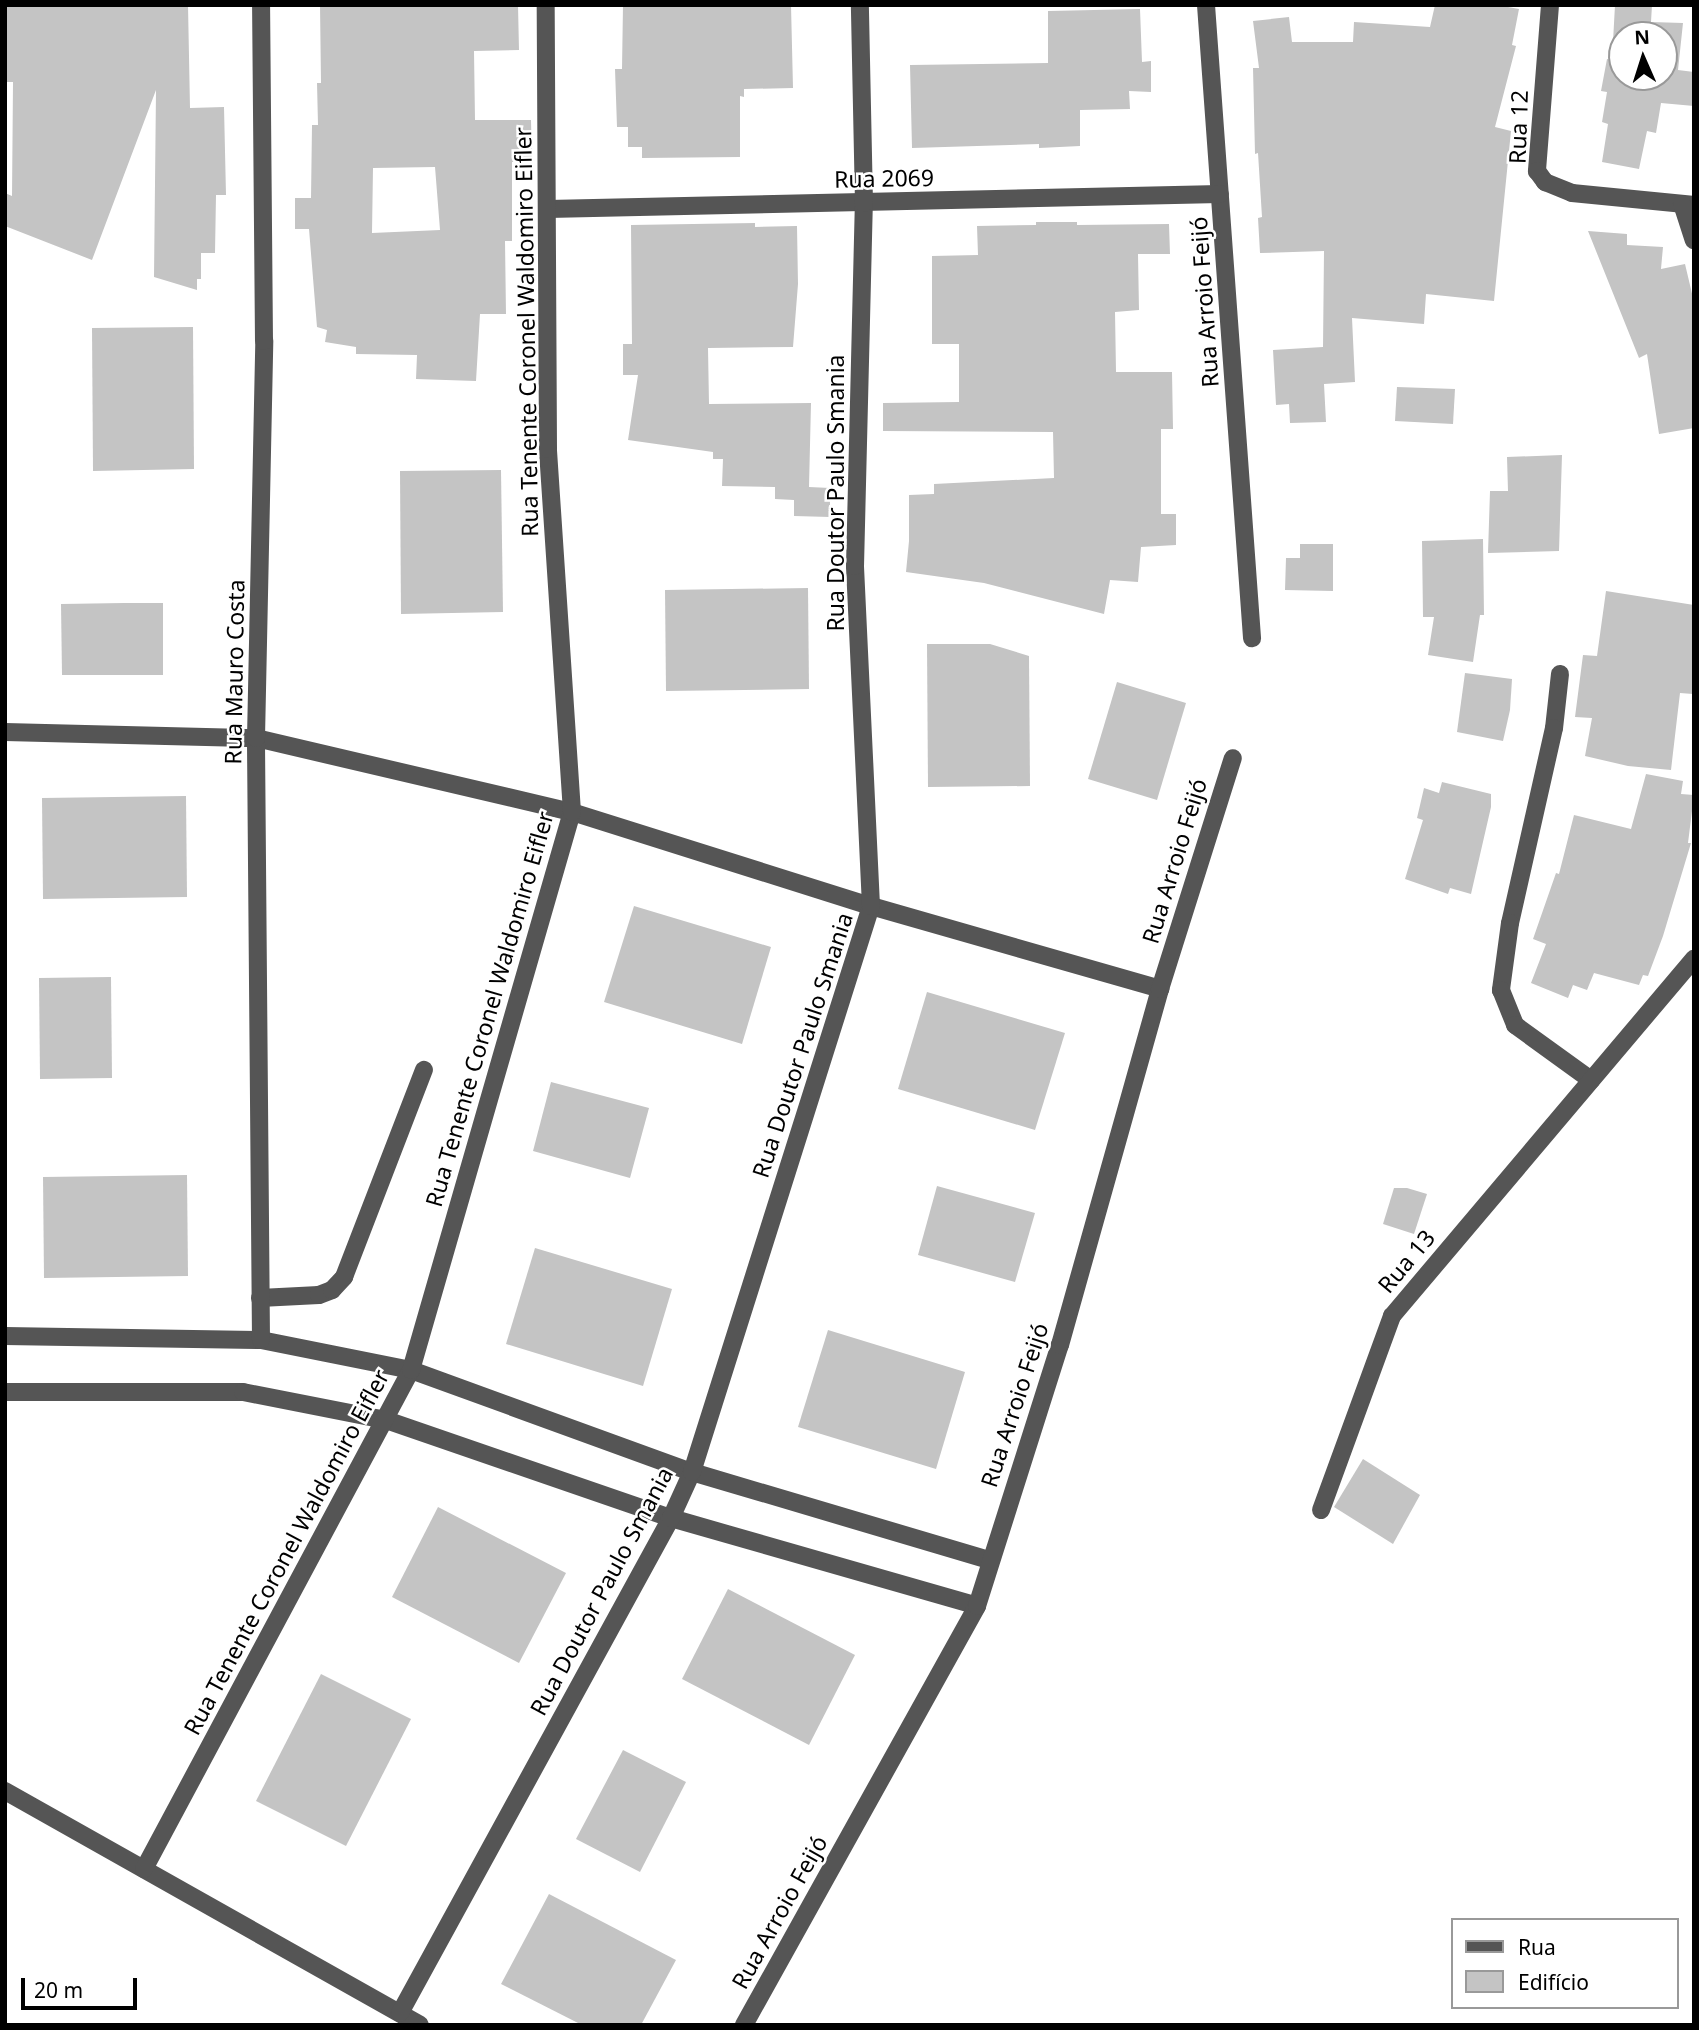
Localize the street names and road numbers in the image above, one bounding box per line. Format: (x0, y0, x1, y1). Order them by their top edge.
street label: Rua 12 (1503, 90, 1533, 164)
street label: Rua Tenente Coronel Waldomiro Eifler (509, 127, 543, 537)
street label: Rua 2069 (834, 163, 934, 193)
street label: Rua Arroio Feijó (1184, 216, 1224, 388)
street label: Rua Doutor Paulo Smania (821, 355, 849, 631)
street label: Rua Mauro Costa (219, 579, 249, 765)
street label: Rua Arroio Feijó (1136, 775, 1212, 947)
street label: Rua Tenente Coronel Waldomiro Eifler (419, 808, 559, 1210)
street label: Rua Doutor Paulo Smania (746, 909, 858, 1181)
street label: Rua 13 (1372, 1224, 1440, 1298)
street label: Rua Arroio Feijó (974, 1319, 1054, 1491)
street label: Rua Tenente Coronel Waldomiro Eifler (178, 1365, 394, 1739)
street label: Rua Doutor Paulo Smania (524, 1462, 678, 1720)
street label: Rua Arroio Feijó (725, 1830, 833, 1994)

